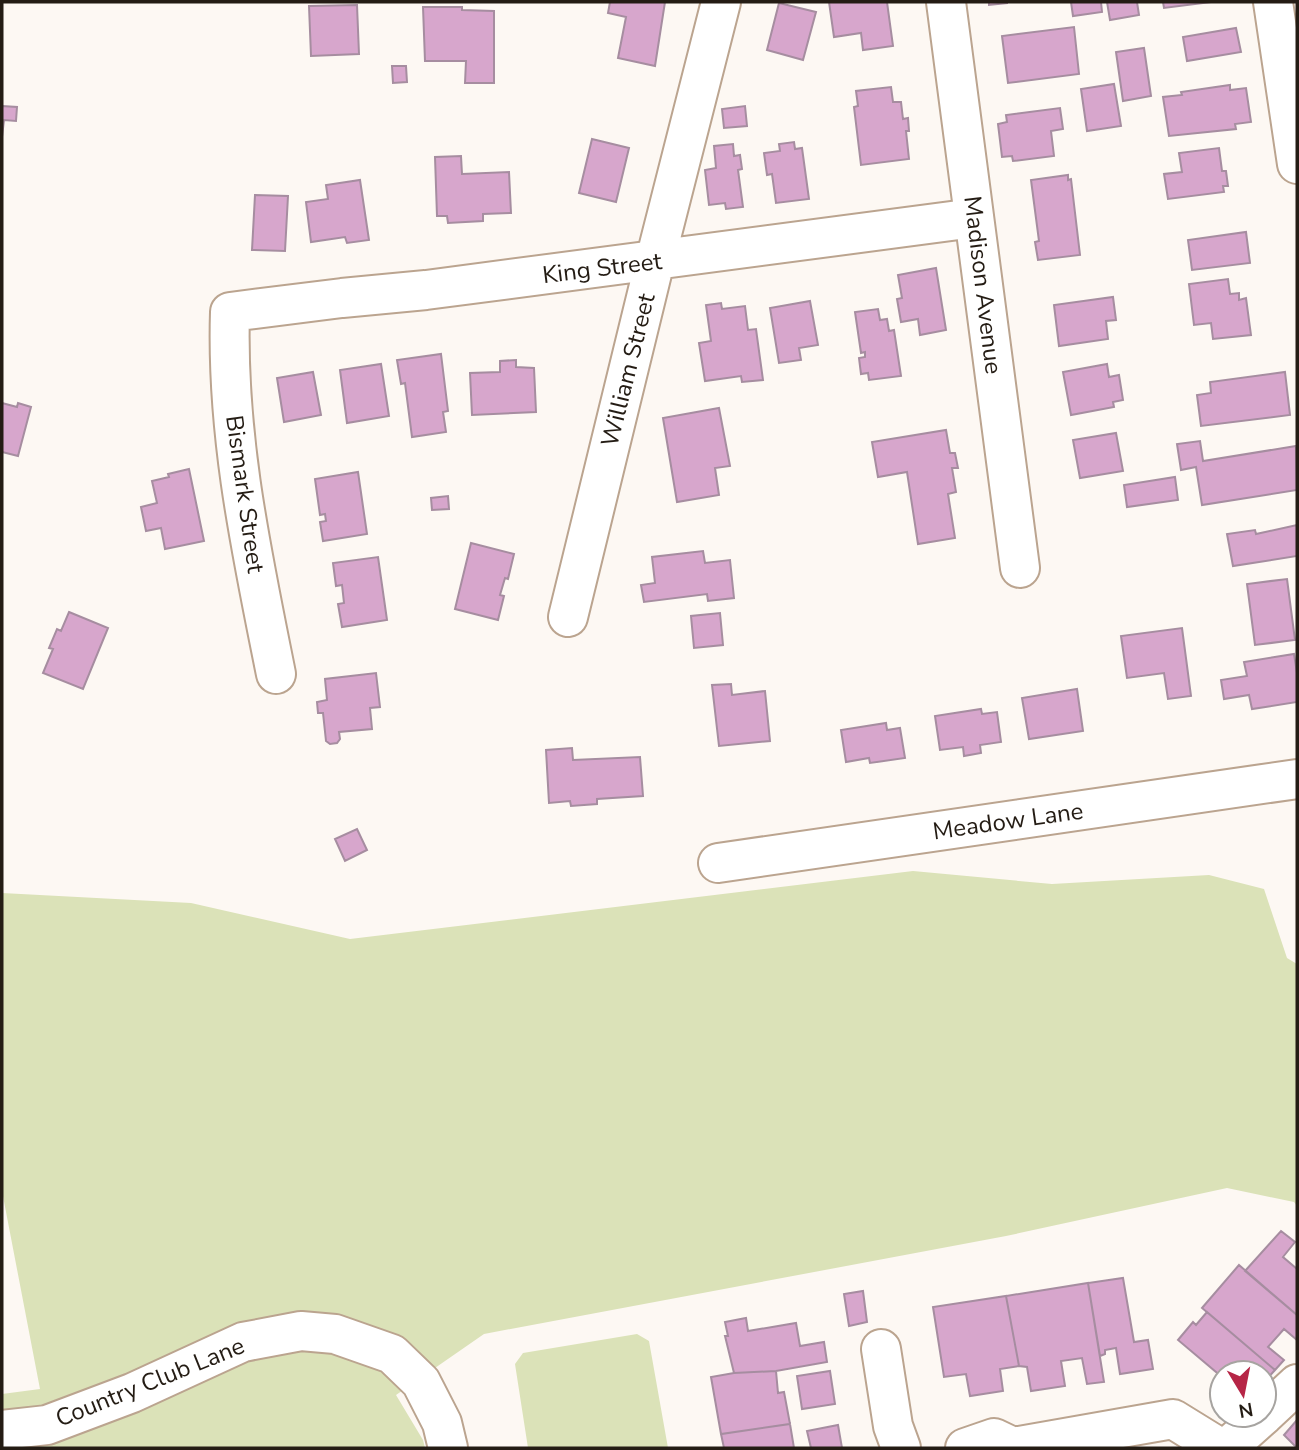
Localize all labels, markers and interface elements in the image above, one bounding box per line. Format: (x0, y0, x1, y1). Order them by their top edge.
street label: Madison Avenue (956, 194, 1010, 376)
street label: King Street (541, 245, 664, 291)
street label: William Street (594, 290, 663, 450)
street label: Bismark Street (218, 413, 272, 575)
street label: Meadow Lane (931, 795, 1085, 847)
street label: Country Club Lane (51, 1330, 249, 1434)
north arrow (1208, 1359, 1278, 1429)
text: N (1237, 1396, 1255, 1424)

